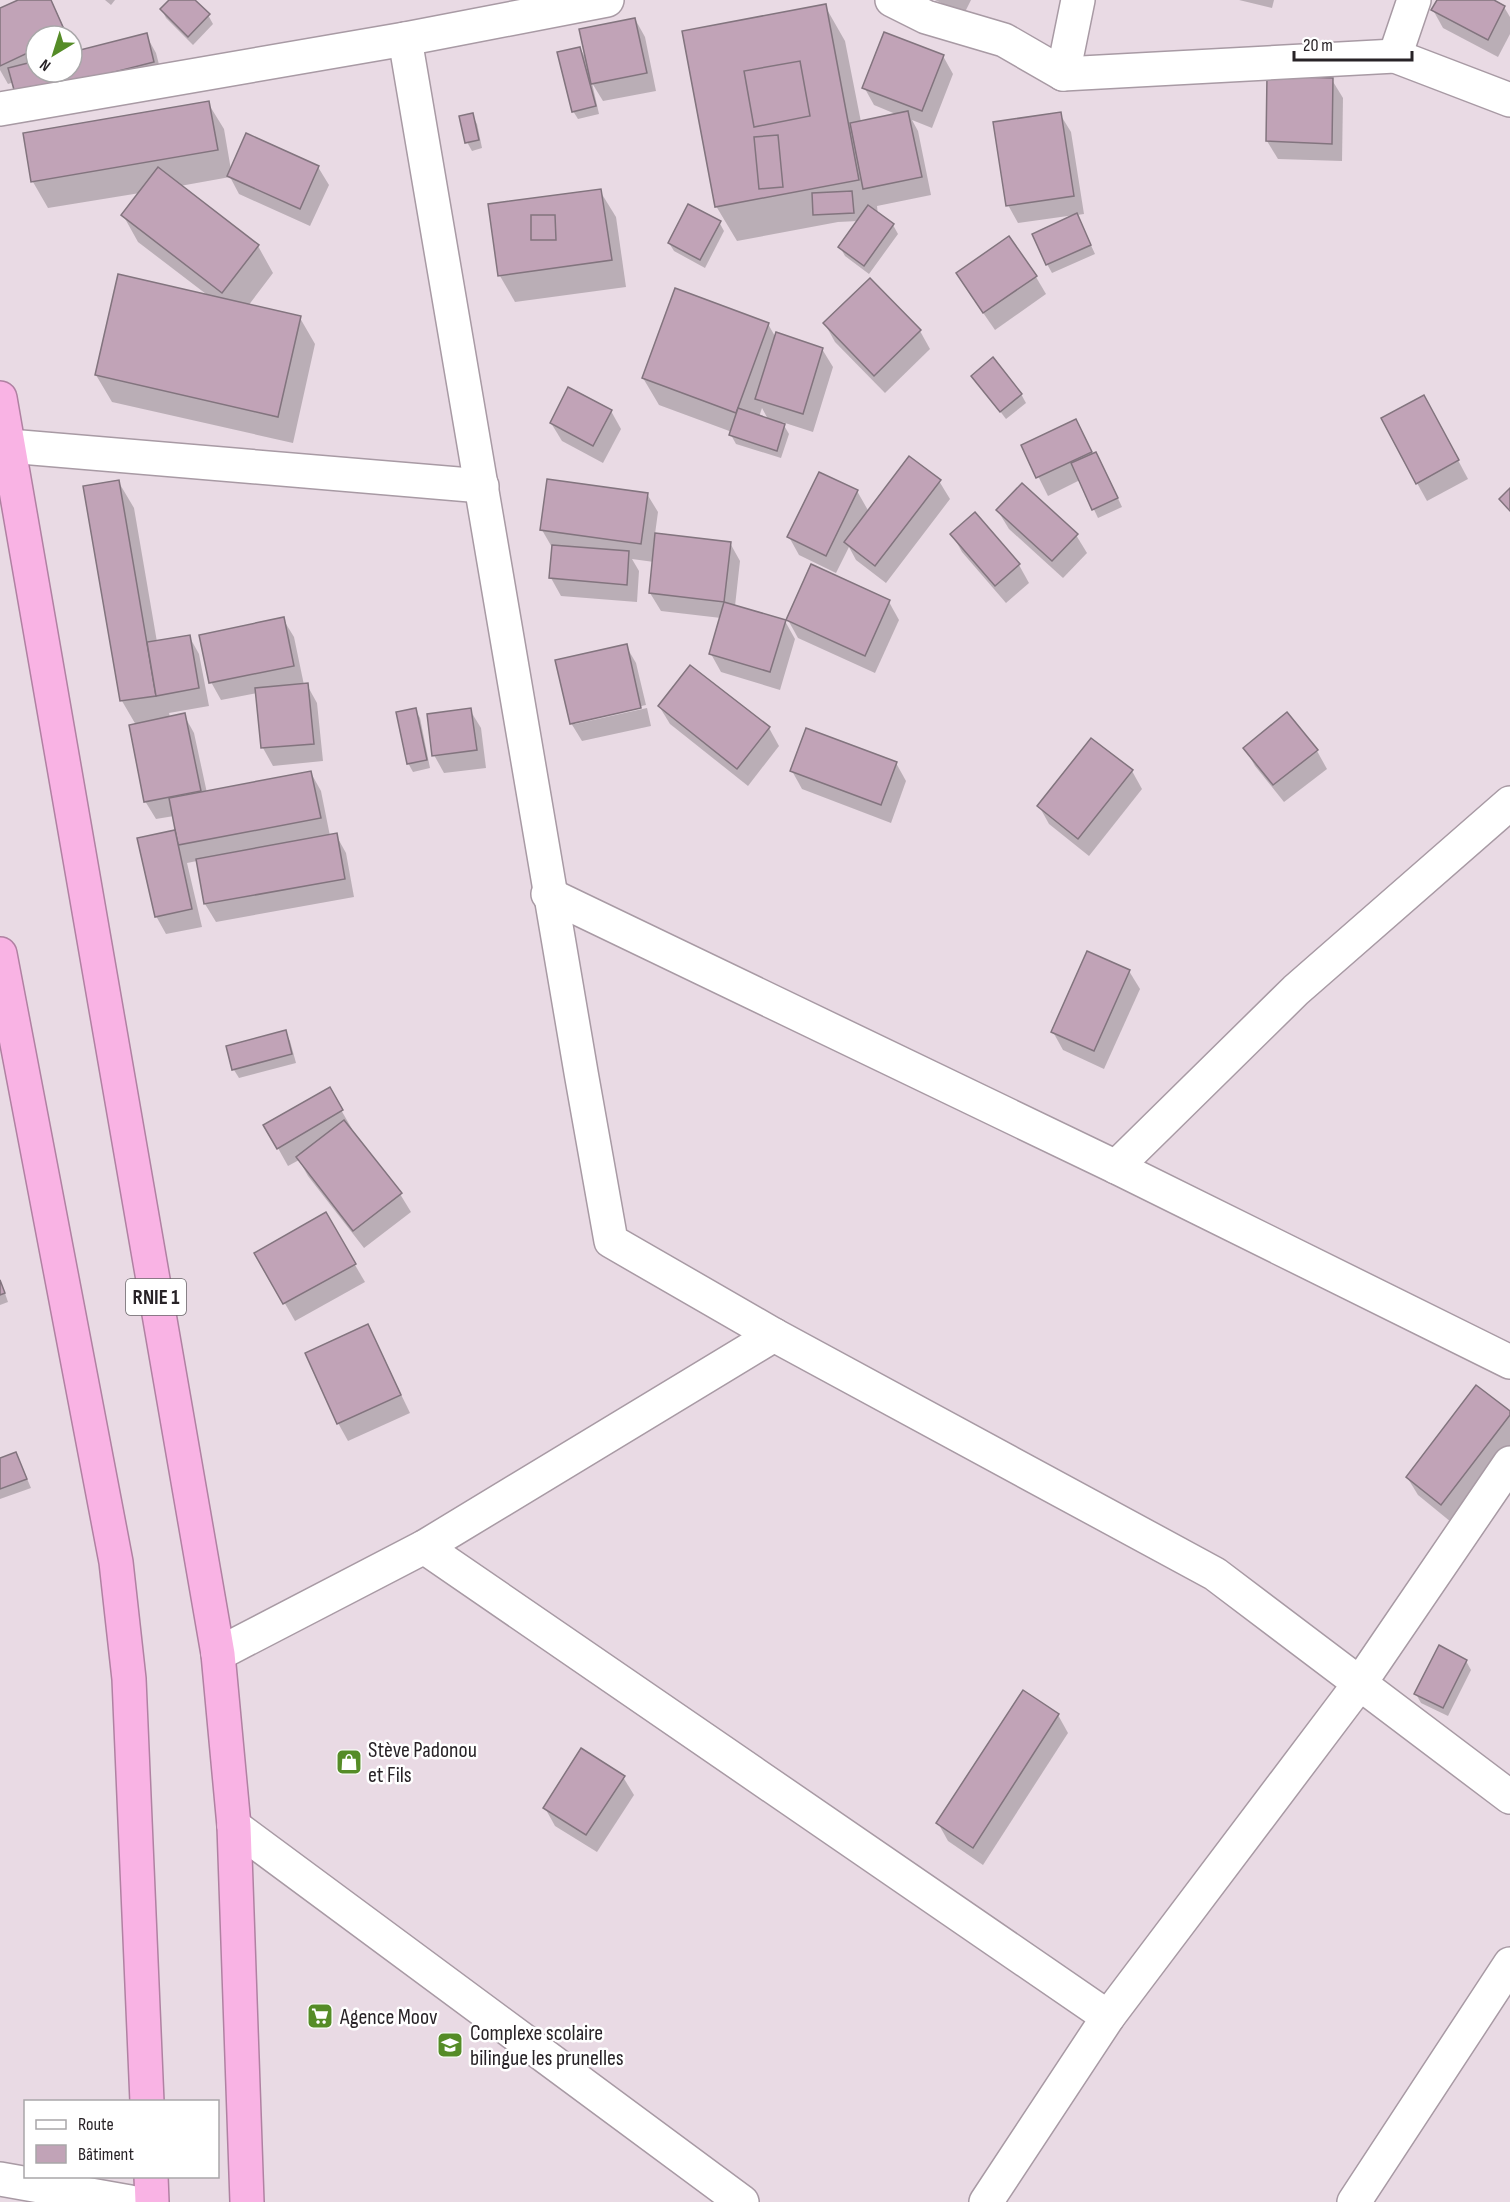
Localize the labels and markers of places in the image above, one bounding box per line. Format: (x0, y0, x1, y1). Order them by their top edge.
place label: Stève Padonou et Fils (368, 1737, 477, 1789)
shop icon: Stève Padonou et Fils (334, 1747, 364, 1777)
supermarket icon: Agence Moov (305, 2001, 335, 2031)
place label: Agence Moov (339, 2004, 438, 2031)
place label: Complexe scolaire bilingue les prunelles (470, 2020, 624, 2072)
school or university icon: Complexe scolaire bilingue les prunelles (435, 2030, 465, 2060)

